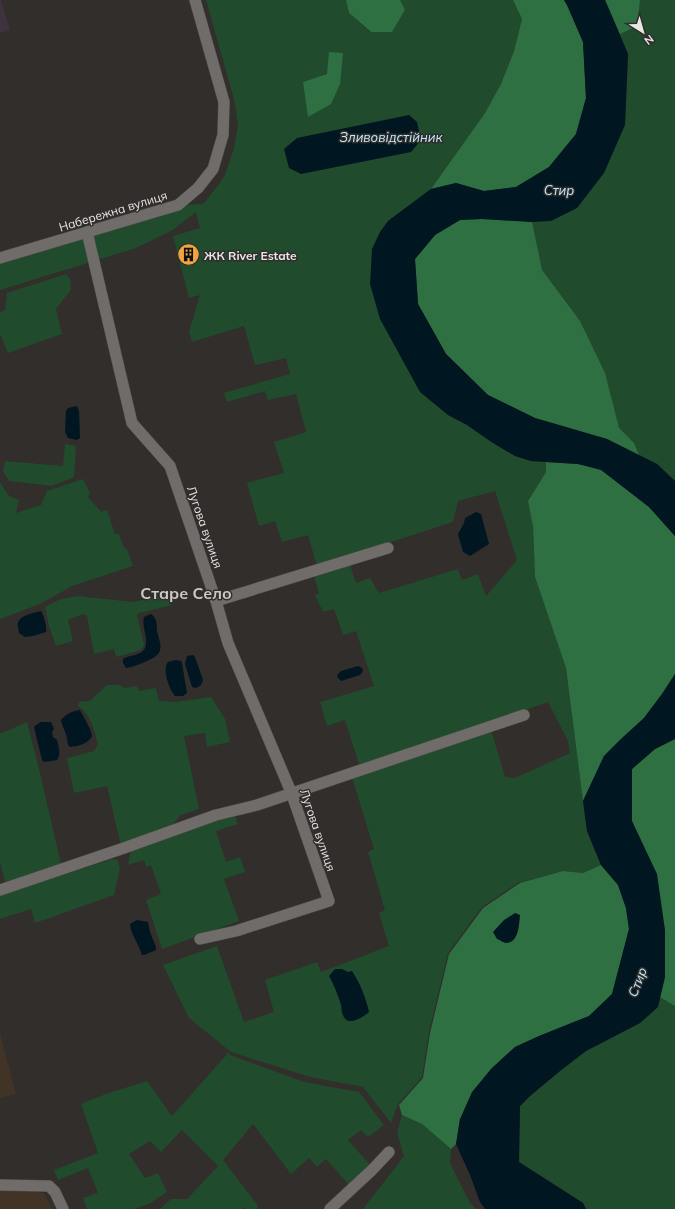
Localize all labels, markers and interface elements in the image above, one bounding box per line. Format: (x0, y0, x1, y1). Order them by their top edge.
north arrow (623, 12, 663, 52)
text: N (641, 32, 657, 48)
water label: Зливовідстійник (340, 129, 444, 145)
water label: Стир (544, 182, 574, 198)
street label: Набережна вулиця (57, 187, 169, 235)
building icon: ЖК River Estate (175, 242, 201, 268)
place label: ЖК River Estate (204, 248, 297, 263)
street label: Лугова вулиця (184, 484, 226, 570)
district label: Старе Село (140, 583, 232, 603)
street label: Лугова вулиця (297, 787, 339, 873)
water label: Стир (624, 965, 650, 999)

